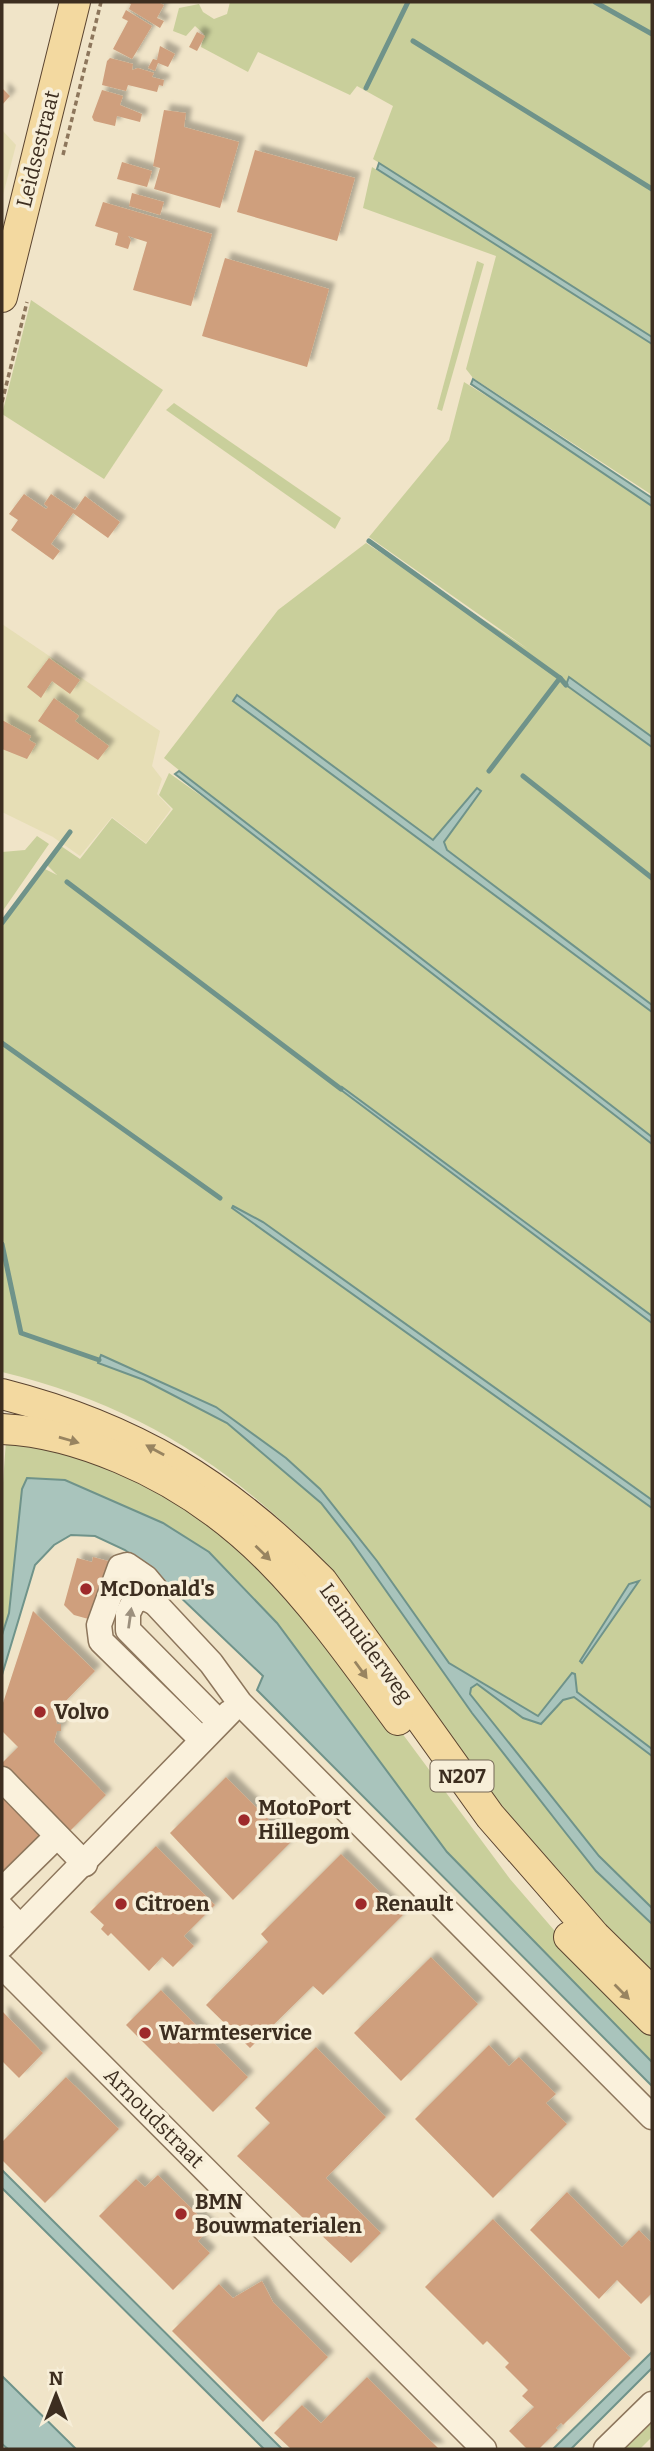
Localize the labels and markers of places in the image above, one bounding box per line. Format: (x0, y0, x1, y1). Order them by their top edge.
place label: McDonald's (100, 1576, 215, 1602)
marker: McDonald's (78, 1581, 94, 1597)
place label: Volvo (54, 1699, 109, 1725)
marker: Volvo (32, 1704, 48, 1720)
place label: MotoPort Hillegom (258, 1795, 352, 1845)
marker: MotoPort Hillegom (236, 1812, 252, 1828)
place label: Citroen (135, 1891, 210, 1917)
place label: Renault (375, 1891, 454, 1917)
marker: Citroen (113, 1896, 129, 1912)
marker: Renault (353, 1896, 369, 1912)
place label: Warmteservice (159, 2020, 312, 2046)
marker: Warmteservice (137, 2025, 153, 2041)
place label: BMN Bouwmaterialen (195, 2189, 362, 2239)
marker: BMN Bouwmaterialen (173, 2206, 189, 2222)

